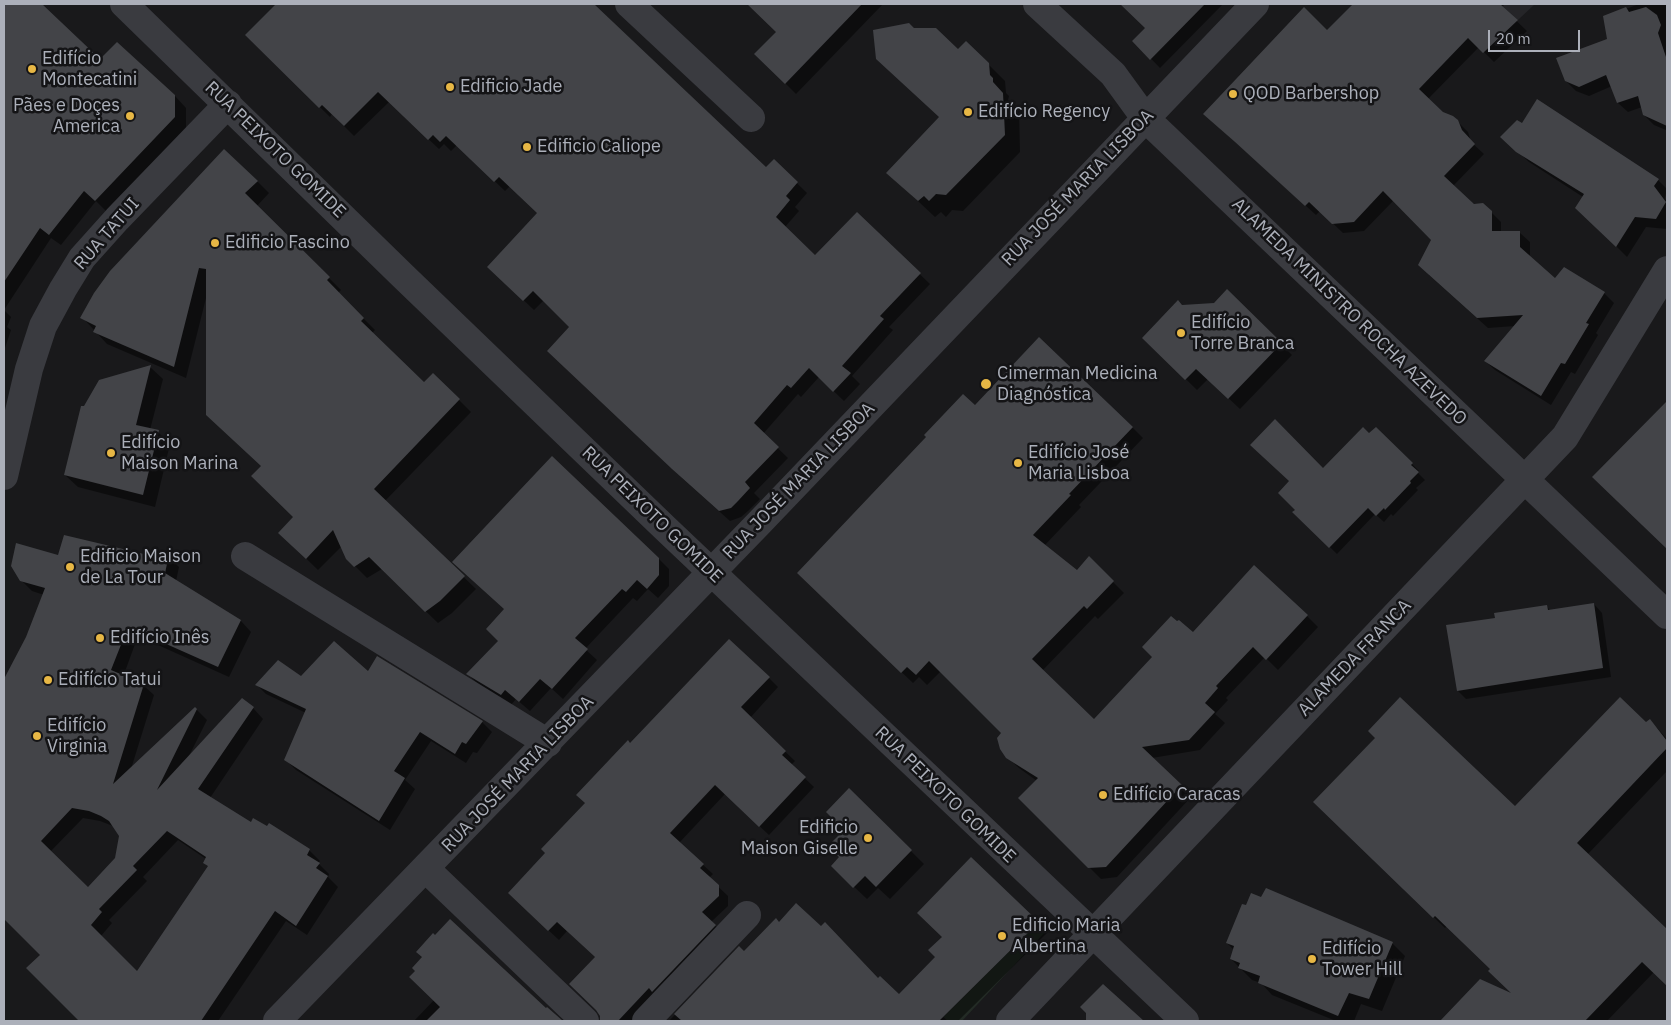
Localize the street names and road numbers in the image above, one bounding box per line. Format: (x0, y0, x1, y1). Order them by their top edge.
street label: RUA PEIXOTO GOMIDE (200, 77, 350, 223)
street label: RUA JOSÉ MARIA LISBOA (998, 105, 1158, 271)
street label: RUA TATUI (70, 194, 144, 274)
street label: ALAMEDA MINISTRO ROCHA AZEVEDO (1227, 194, 1471, 430)
street label: RUA JOSÉ MARIA LISBOA (719, 398, 879, 564)
street label: RUA PEIXOTO GOMIDE (577, 442, 727, 588)
street label: ALAMEDA FRANCA (1294, 595, 1416, 721)
street label: RUA JOSÉ MARIA LISBOA (438, 691, 598, 857)
street label: RUA PEIXOTO GOMIDE (870, 722, 1020, 868)

